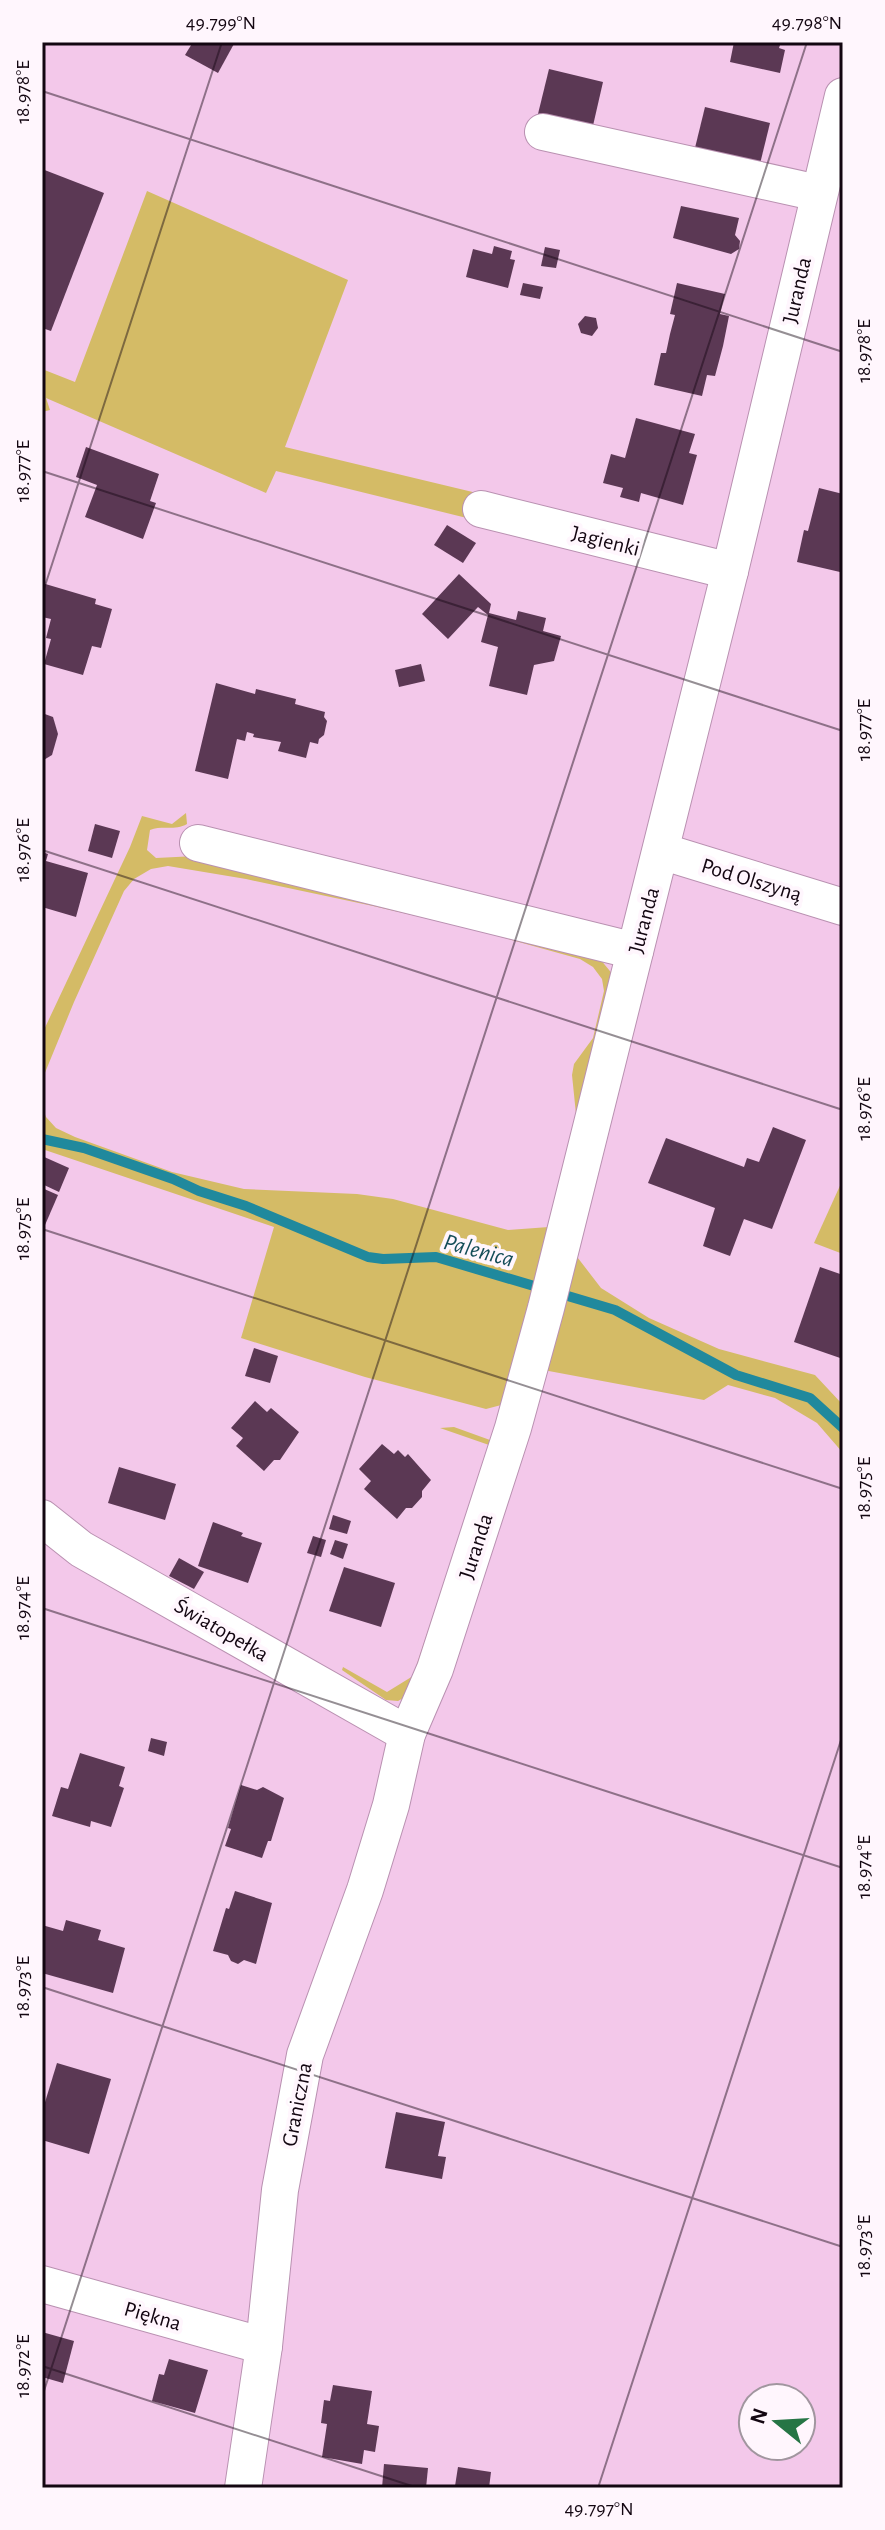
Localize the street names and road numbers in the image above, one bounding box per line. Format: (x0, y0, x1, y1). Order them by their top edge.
street label: Juranda (779, 255, 815, 326)
street label: Jagienki (569, 522, 642, 560)
street label: Pod Olszyną (699, 854, 805, 906)
street label: Juranda (625, 885, 663, 956)
street label: Juranda (455, 1511, 497, 1582)
street label: Światopełka (171, 1592, 273, 1666)
street label: Graniczna (278, 2060, 316, 2148)
street label: Piękna (122, 2297, 184, 2335)

